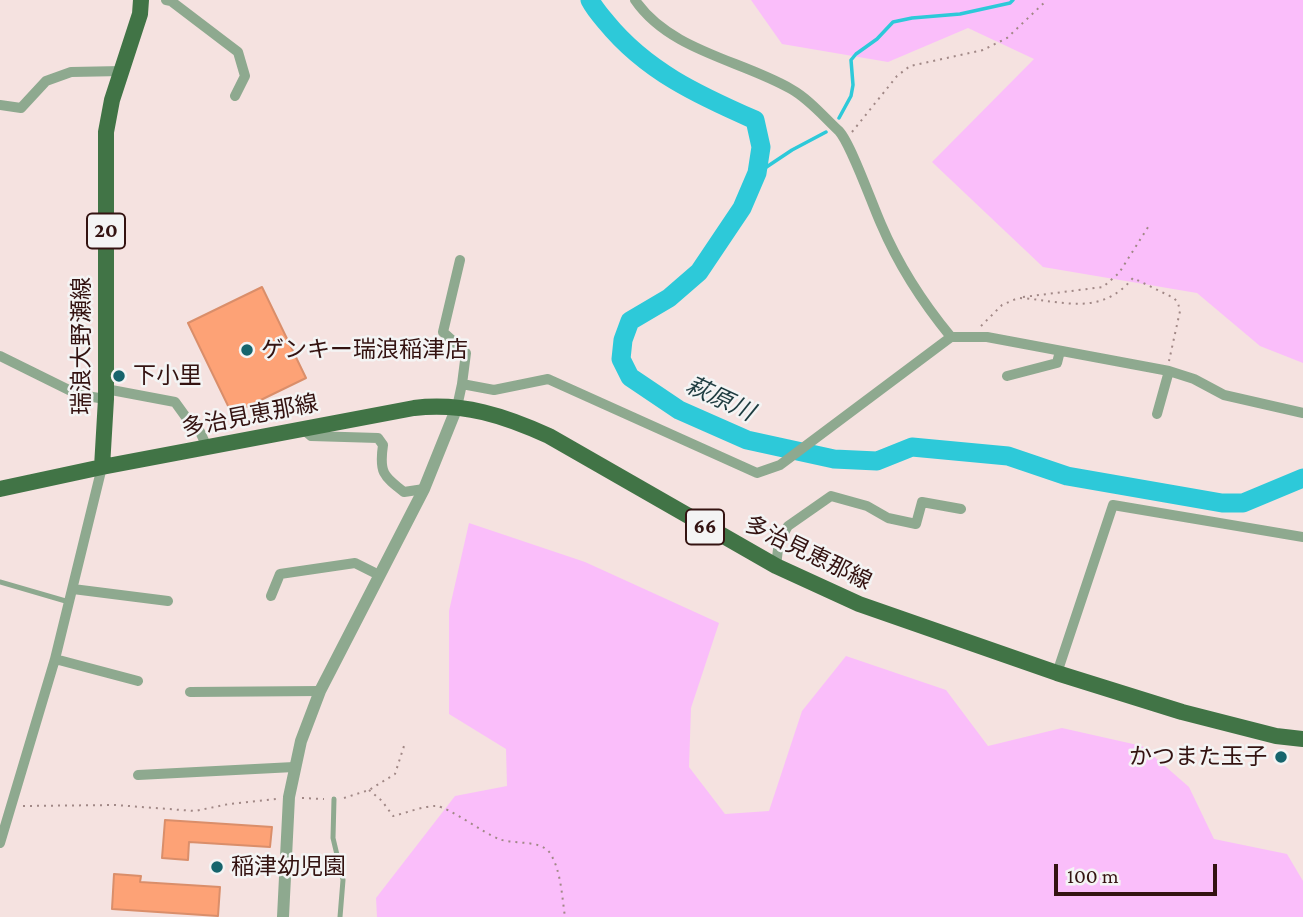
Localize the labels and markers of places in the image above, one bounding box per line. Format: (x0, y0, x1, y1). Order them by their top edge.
place label: ゲンキー瑞浪稲津店 (261, 336, 468, 364)
marker: ゲンキー瑞浪稲津店 (239, 342, 255, 358)
place label: 下小里 (133, 362, 202, 390)
marker: 下小里 (111, 368, 127, 384)
place label: かつまた玉子 (1129, 743, 1267, 771)
marker: かつまた玉子 (1273, 749, 1289, 765)
place label: 稲津幼児園 (231, 853, 346, 881)
marker: 稲津幼児園 (209, 859, 225, 875)

